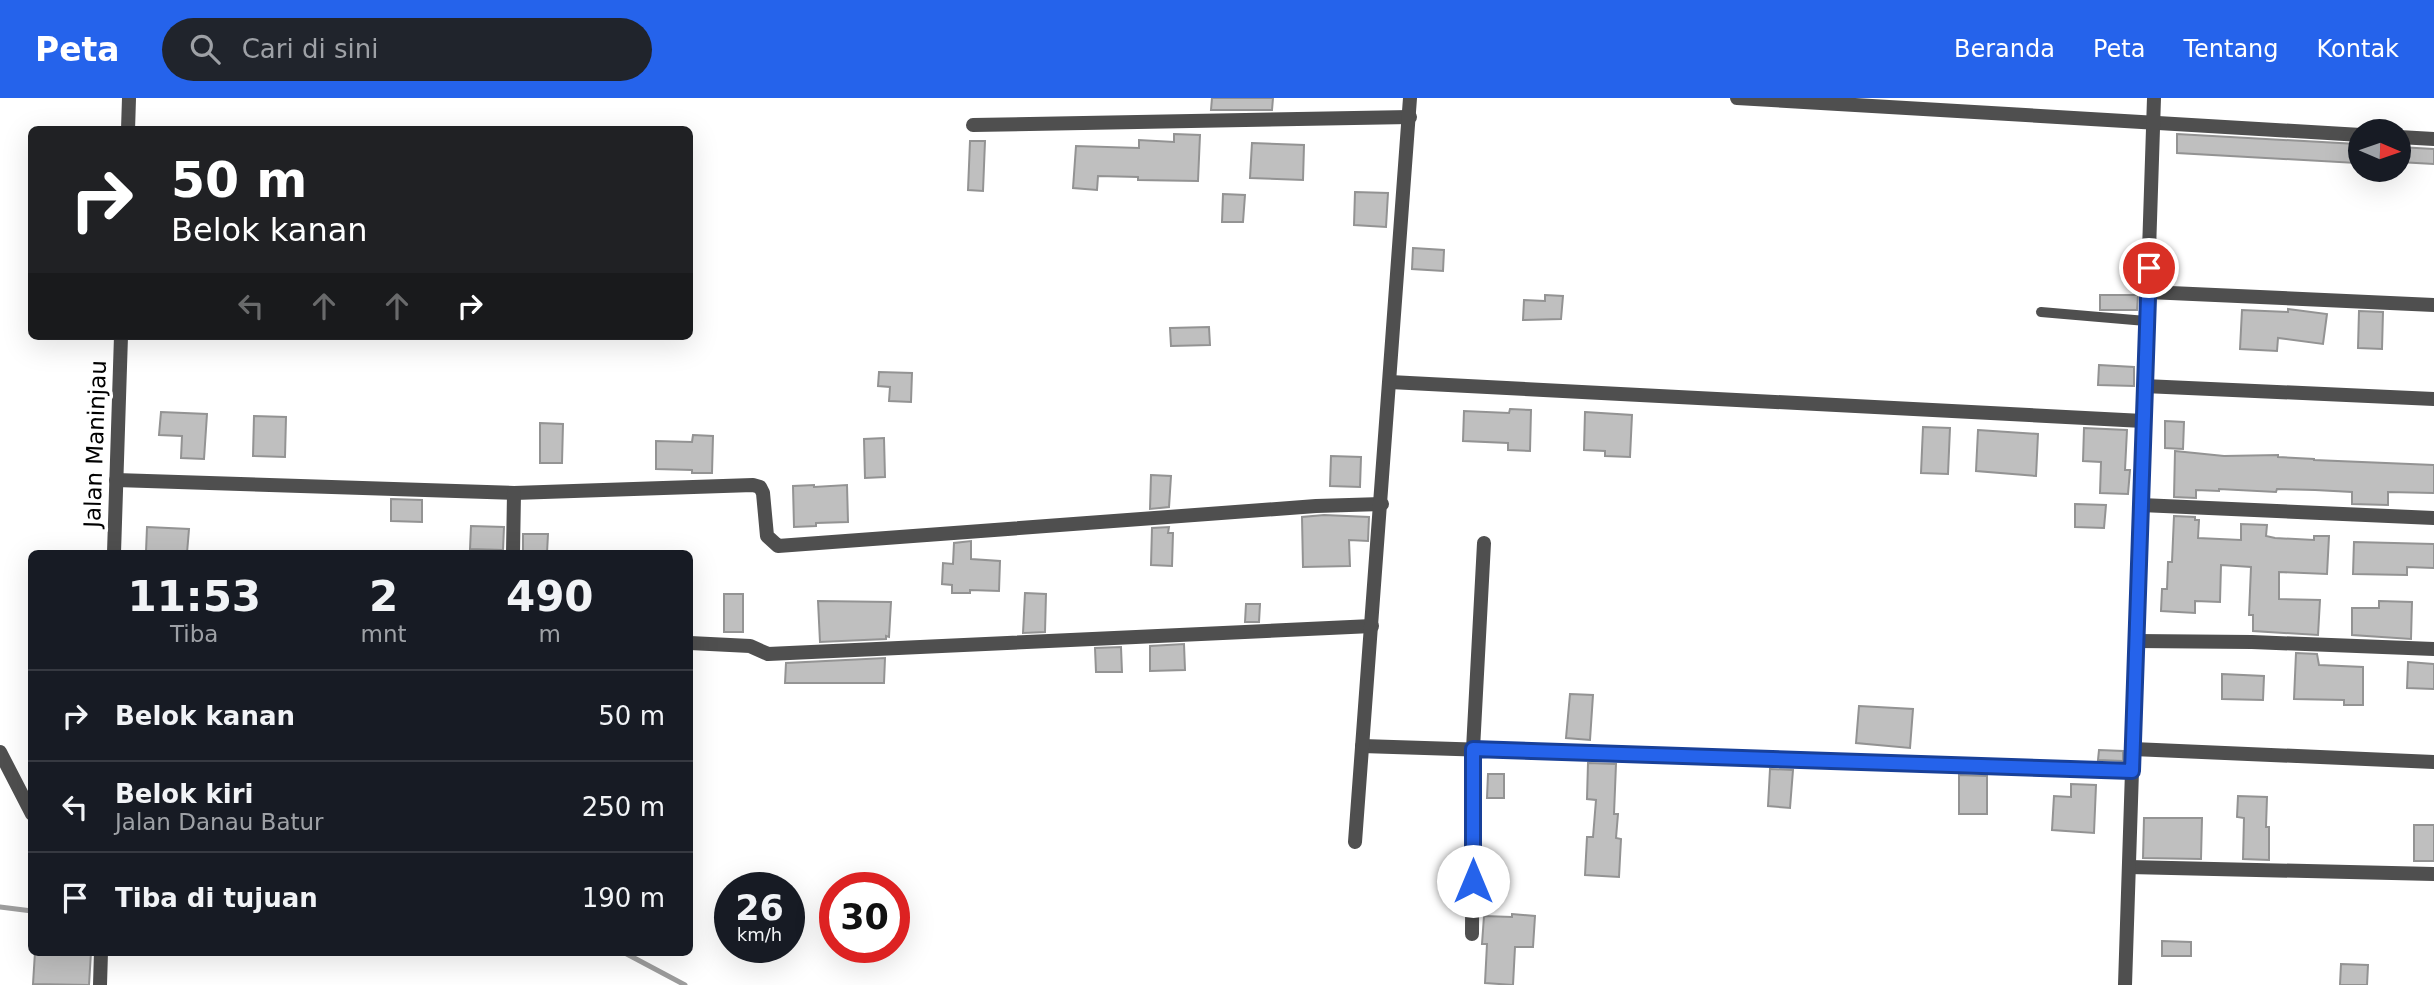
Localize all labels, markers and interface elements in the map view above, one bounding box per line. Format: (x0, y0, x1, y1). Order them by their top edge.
search box (162, 18, 652, 81)
text: Peta (35, 30, 120, 69)
icon: search (186, 30, 224, 68)
text: Cari di sini (242, 34, 378, 64)
text: Beranda (1954, 35, 2055, 63)
text: Peta (2093, 35, 2145, 63)
text: Tentang (2183, 35, 2279, 63)
text: Kontak (2317, 35, 2399, 63)
north arrow (2348, 119, 2412, 182)
map controls (2348, 119, 2411, 182)
text: 50 m (171, 152, 307, 209)
icon: right (56, 154, 147, 245)
text: Belok kanan (171, 211, 368, 249)
pin (2119, 238, 2179, 298)
icon: arrive (2130, 249, 2168, 287)
icon: left (232, 287, 270, 325)
icon: ahead (305, 287, 343, 325)
icon: ahead (378, 287, 416, 325)
icon: right (451, 287, 489, 325)
street label: Jalan Maninjau (79, 360, 111, 530)
text: 11:53 (127, 572, 261, 621)
text: 2 (369, 572, 398, 621)
text: 490 (506, 572, 594, 621)
text: Tiba (170, 621, 218, 647)
text: mnt (361, 621, 407, 647)
text: m (539, 621, 561, 647)
icon: right (56, 697, 94, 735)
text: Belok kanan (115, 701, 295, 731)
text: 50 m (598, 701, 665, 731)
text: Belok kiri (115, 779, 254, 809)
icon: left (56, 788, 94, 826)
text: 250 m (582, 792, 665, 822)
text: Jalan Danau Batur (115, 809, 324, 835)
position arrow (1436, 844, 1510, 918)
speed limit sign: 30 (819, 872, 910, 963)
icon: arrive (56, 879, 94, 917)
text: Tiba di tujuan (115, 883, 318, 913)
text: 190 m (582, 883, 665, 913)
text: 26 (735, 888, 784, 928)
text: km/h (737, 924, 782, 945)

